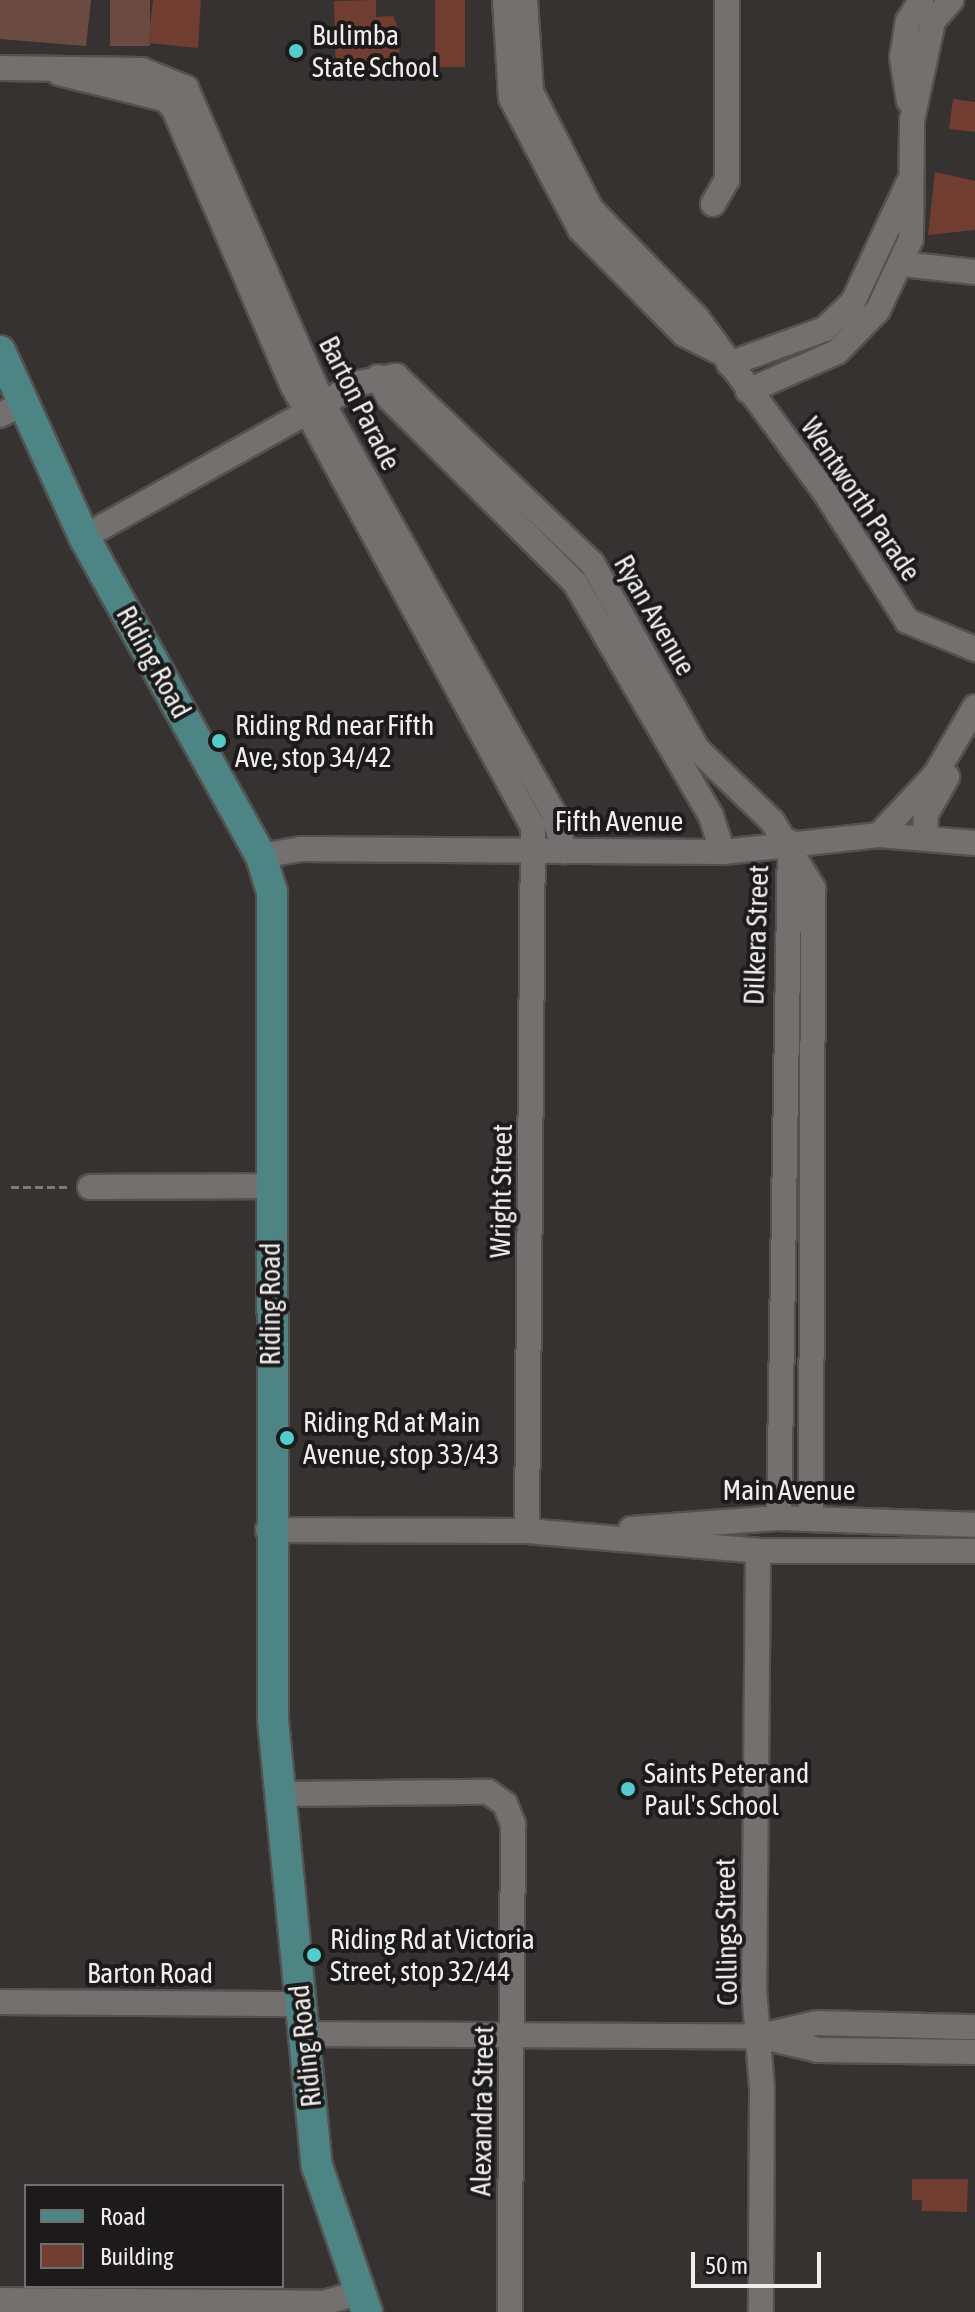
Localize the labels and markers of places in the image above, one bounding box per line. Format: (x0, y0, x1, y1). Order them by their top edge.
place label: Bulimba State School (312, 18, 439, 84)
marker: Bulimba State School (287, 42, 305, 60)
place label: Riding Rd near Fifth Ave, stop 34/42 (235, 708, 434, 774)
marker: Riding Rd near Fifth Ave, stop 34/42 (210, 732, 228, 750)
place label: Riding Rd at Main Avenue, stop 33/43 (303, 1405, 499, 1471)
marker: Riding Rd at Main Avenue, stop 33/43 (278, 1429, 296, 1447)
place label: Saints Peter and Paul's School (644, 1756, 809, 1822)
marker: Saints Peter and Paul's School (619, 1780, 637, 1798)
place label: Riding Rd at Victoria Street, stop 32/44 (330, 1922, 535, 1988)
marker: Riding Rd at Victoria Street, stop 32/44 (305, 1946, 323, 1964)

